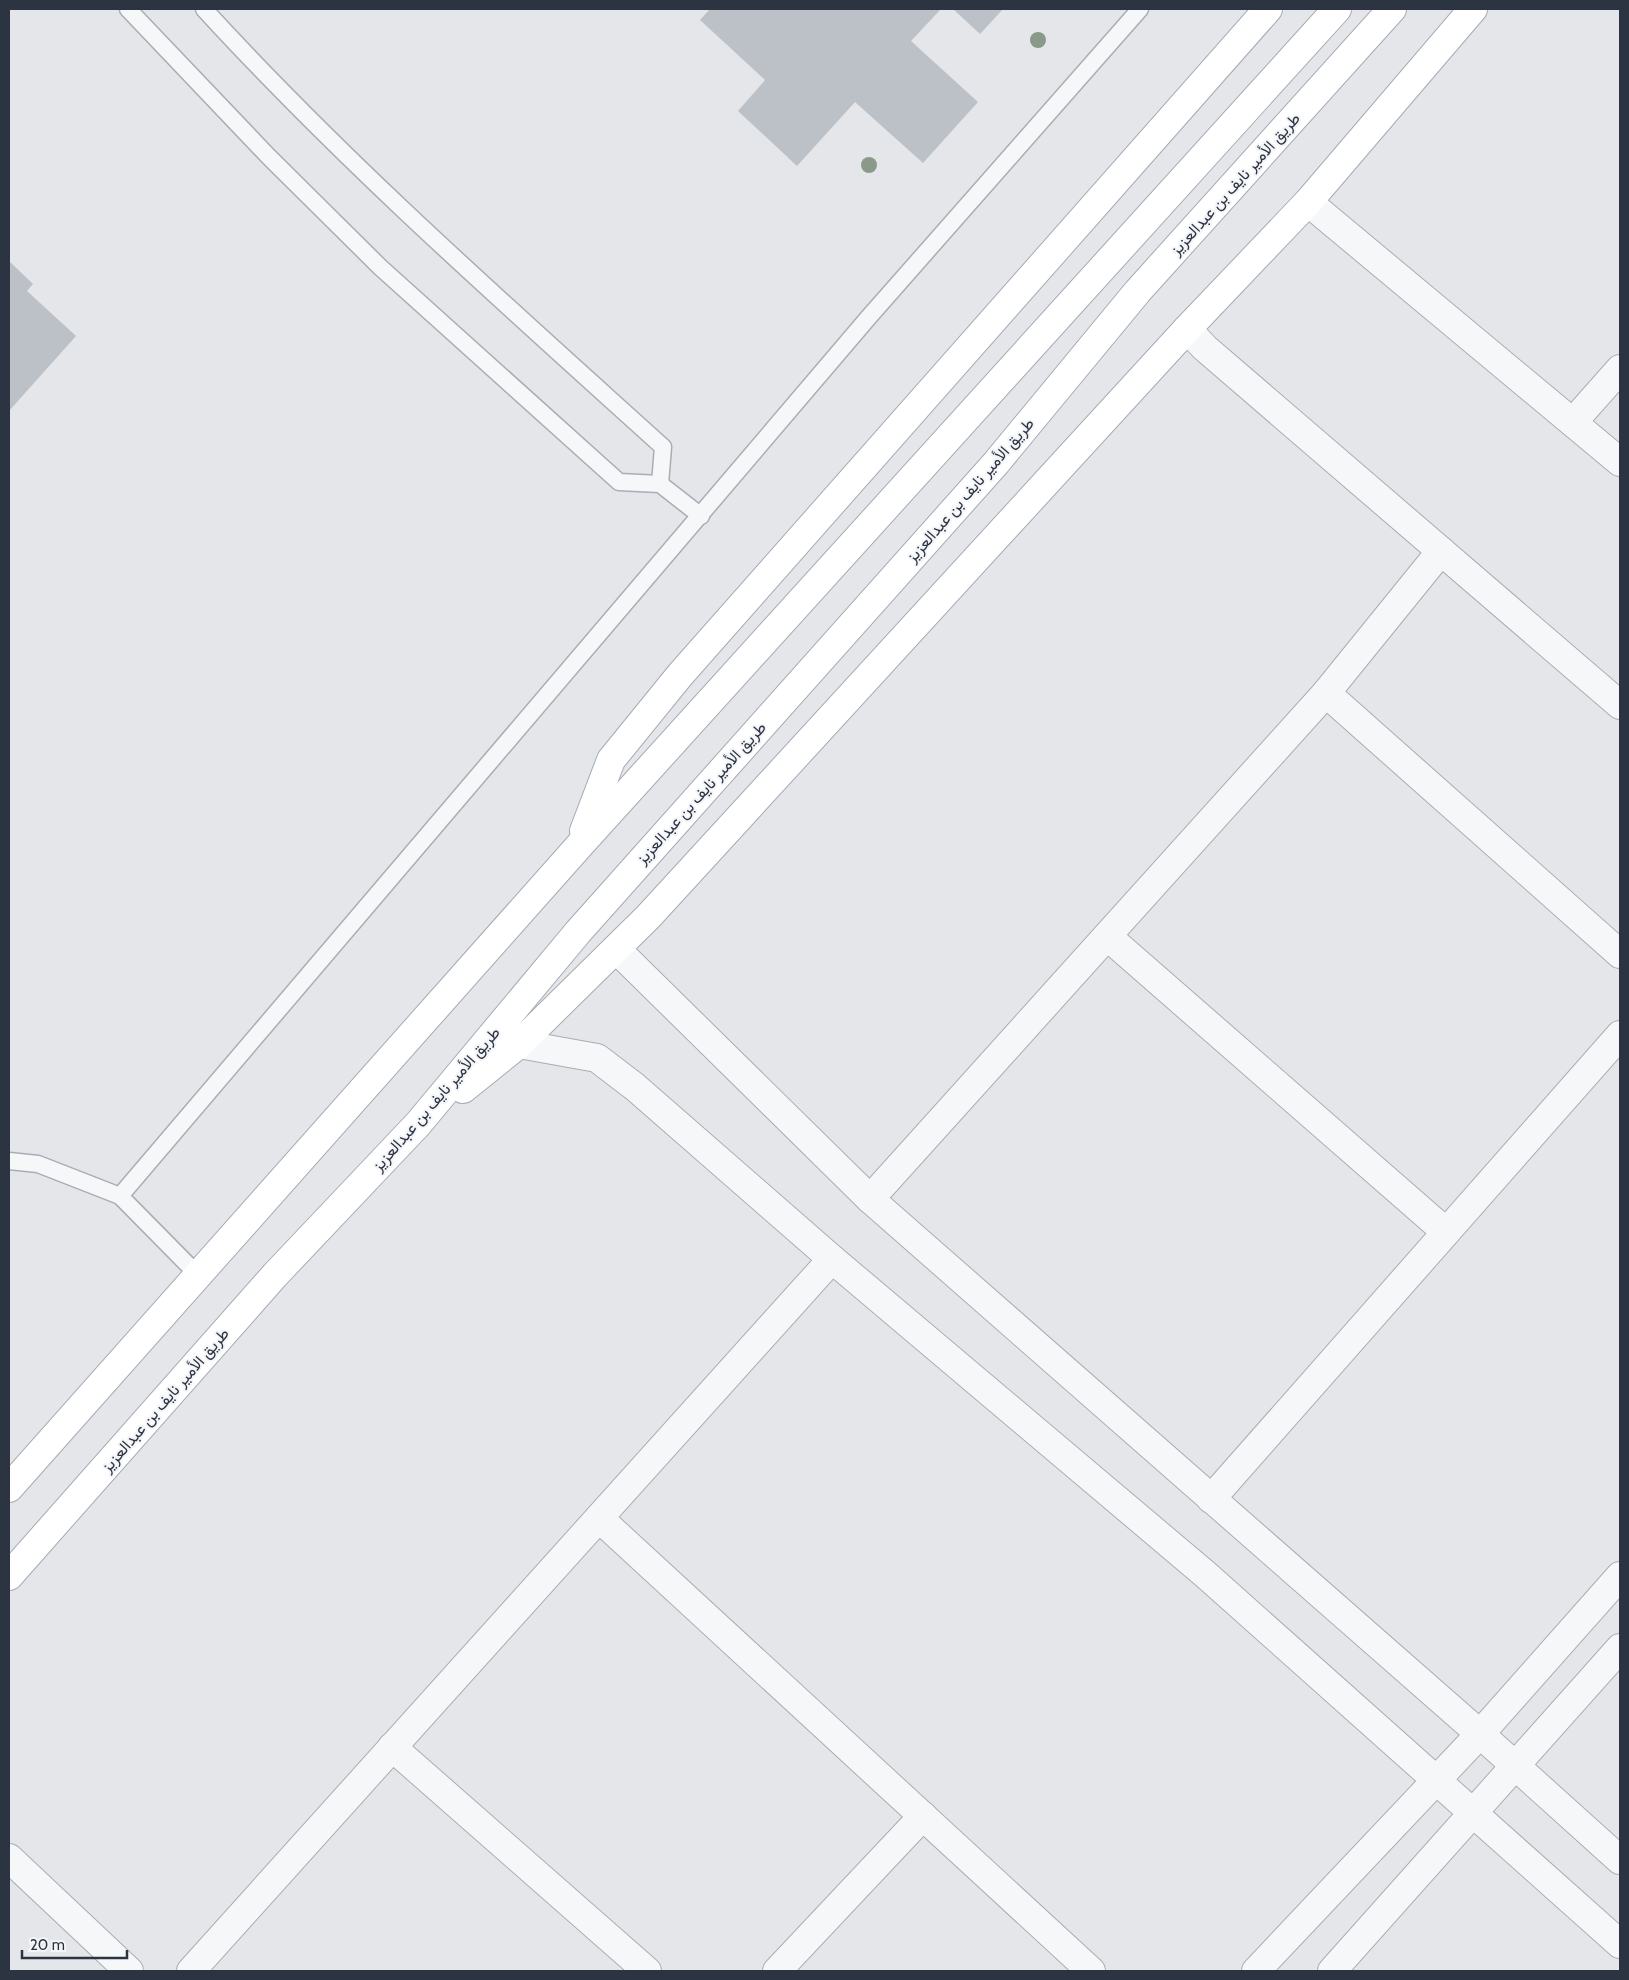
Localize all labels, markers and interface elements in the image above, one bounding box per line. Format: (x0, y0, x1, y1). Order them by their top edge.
street label: طريق الأمير نايف بن عبدالعزيز (1165, 109, 1305, 260)
street label: طريق الأمير نايف بن عبدالعزيز (902, 414, 1039, 567)
street label: طريق الأمير نايف بن عبدالعزيز (631, 718, 771, 869)
street label: طريق الأمير نايف بن عبدالعزيز (368, 1023, 505, 1176)
street label: طريق الأمير نايف بن عبدالعزيز (97, 1324, 234, 1477)
scale bar (22, 1928, 128, 1960)
text: 20 m (30, 1936, 65, 1954)

